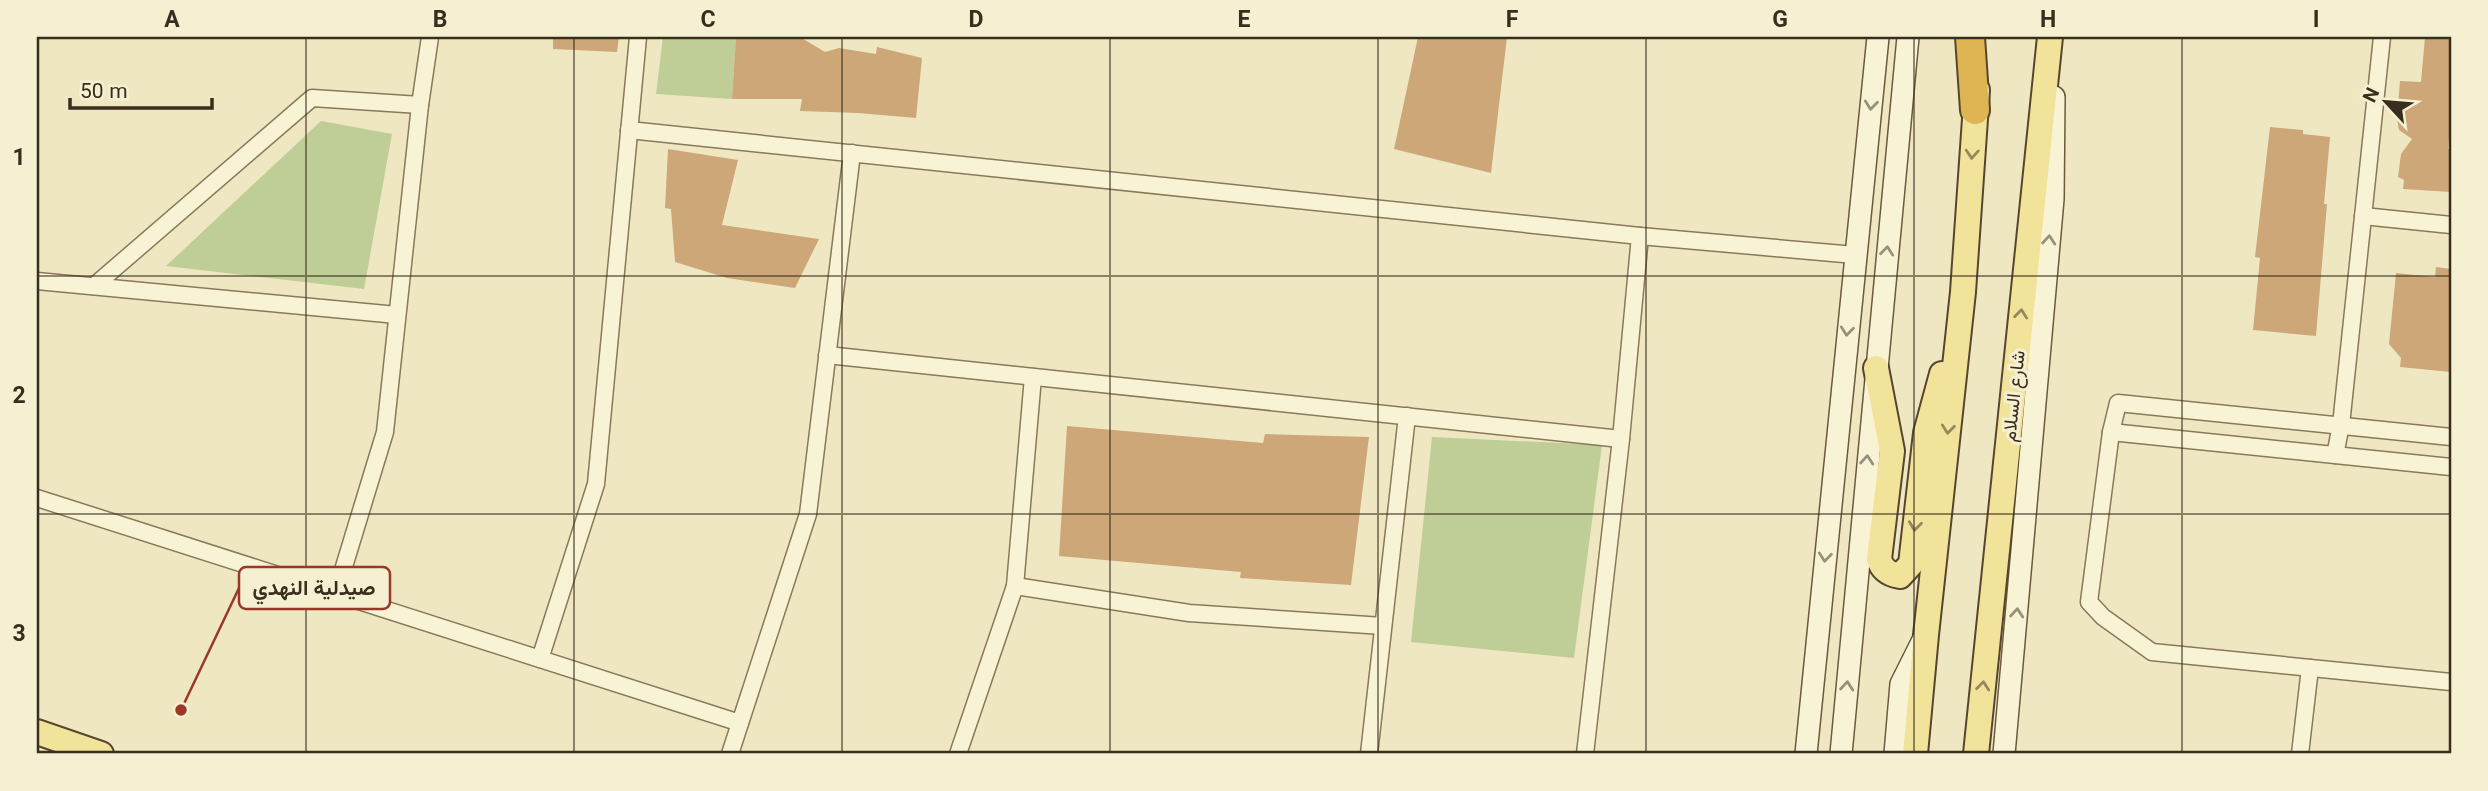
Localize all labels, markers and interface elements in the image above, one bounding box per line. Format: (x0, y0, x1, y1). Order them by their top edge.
text: A (164, 3, 180, 39)
text: B (433, 3, 447, 39)
text: C (700, 3, 716, 39)
text: D (969, 3, 983, 39)
text: E (1238, 3, 1251, 39)
text: F (1506, 3, 1519, 39)
text: G (1772, 3, 1788, 39)
text: H (2040, 3, 2056, 39)
text: I (2313, 3, 2319, 39)
scale bar (70, 66, 212, 110)
north arrow (2352, 66, 2422, 136)
text: 50 m (80, 76, 128, 109)
text: N (2357, 83, 2389, 108)
one-way arrow (1863, 99, 1878, 110)
text: 1 (12, 141, 26, 177)
one-way arrow (1965, 148, 1980, 159)
one-way arrow (2042, 234, 2057, 246)
one-way arrow (1879, 245, 1894, 256)
one-way arrow (2014, 308, 2029, 320)
one-way arrow (1840, 326, 1855, 337)
street label: شارع السلام (1996, 349, 2035, 444)
text: 2 (12, 379, 26, 415)
one-way arrow (1941, 424, 1956, 435)
one-way arrow (1859, 454, 1874, 465)
one-way arrow (1908, 520, 1923, 532)
one-way arrow (1818, 552, 1833, 563)
callout: صيدلية النهدي (239, 567, 390, 609)
text: صيدلية النهدي (252, 573, 376, 606)
one-way arrow (2009, 607, 2024, 618)
text: 3 (12, 617, 26, 653)
one-way arrow (1839, 680, 1854, 691)
one-way arrow (1975, 681, 1990, 692)

